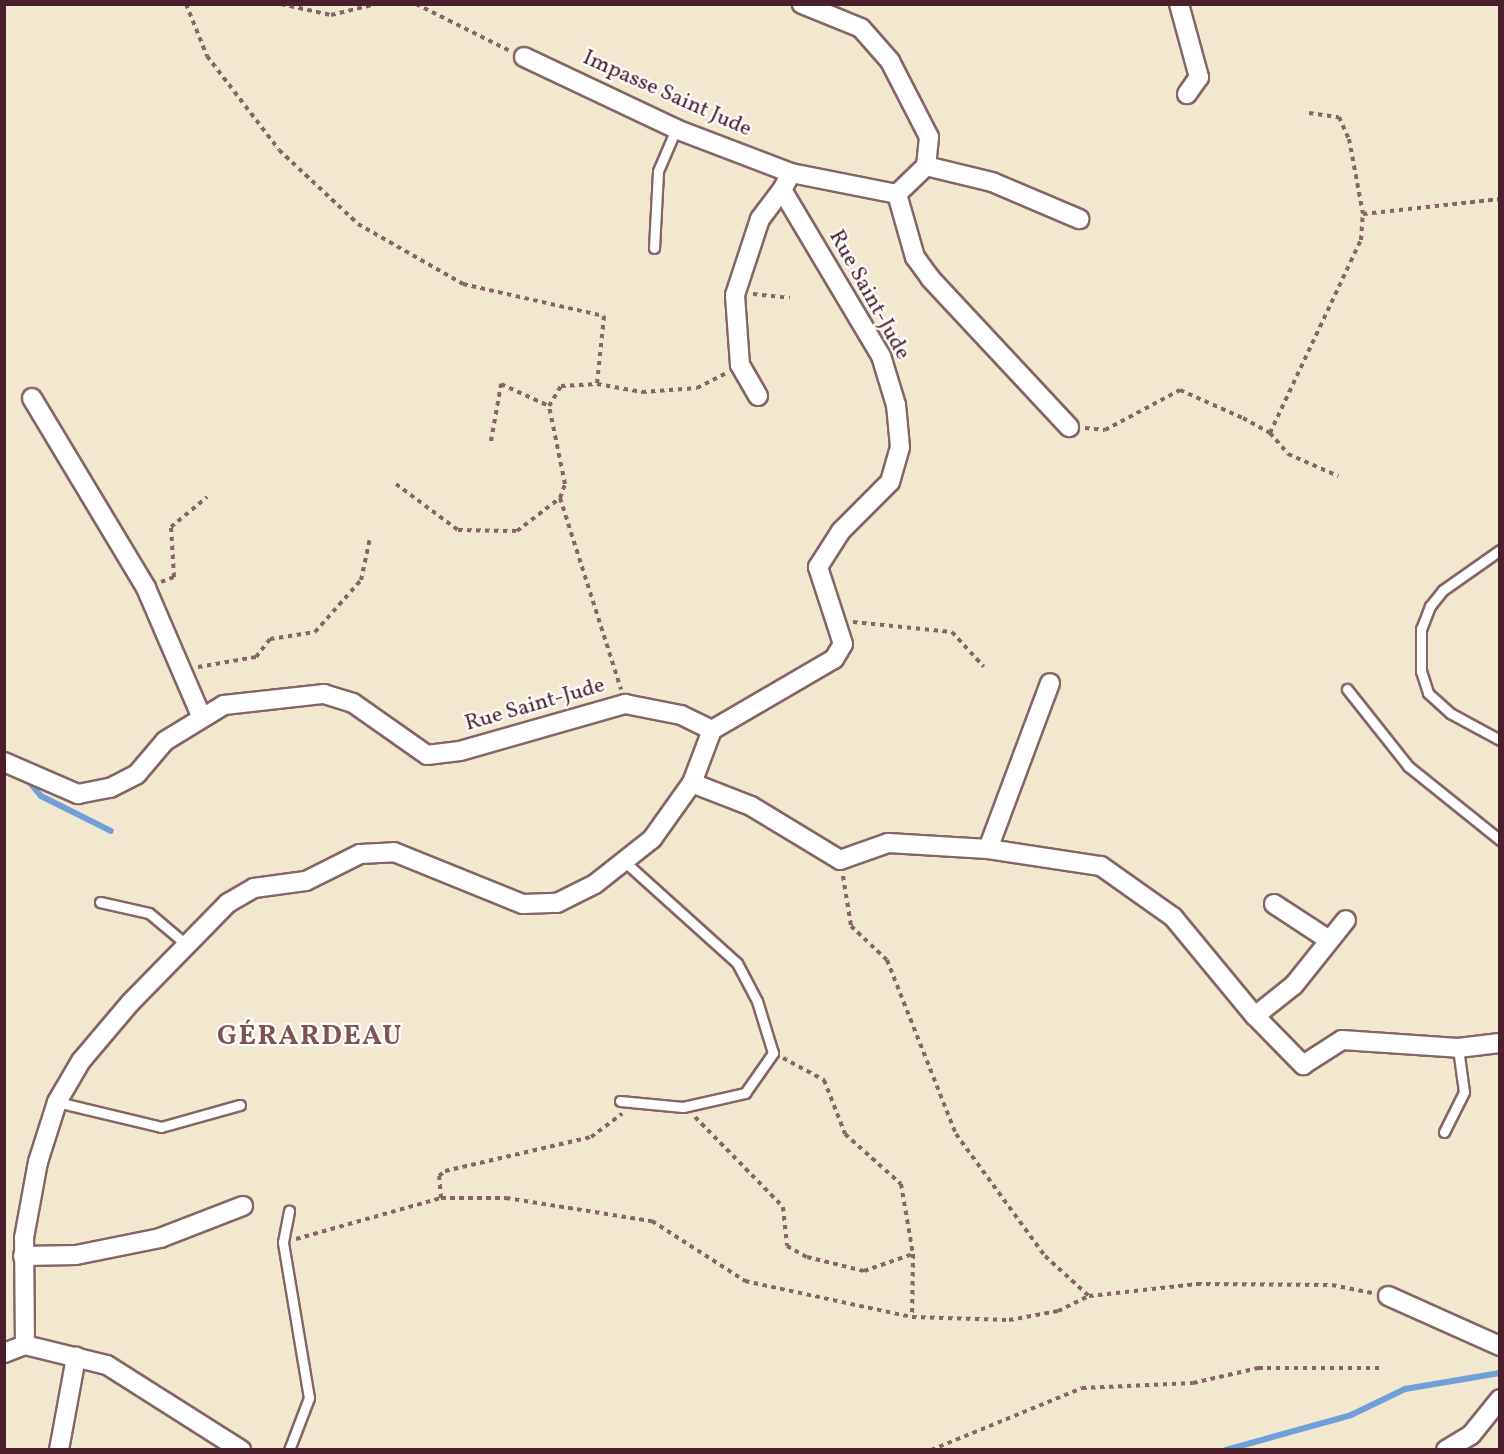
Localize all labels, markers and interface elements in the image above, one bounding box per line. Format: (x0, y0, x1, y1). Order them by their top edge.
street label: Impasse Saint Jude (579, 45, 755, 143)
street label: Rue Saint-Jude (823, 226, 915, 364)
street label: Rue Saint-Jude (462, 672, 608, 738)
district label: GÉRARDEAU (217, 1020, 403, 1054)

